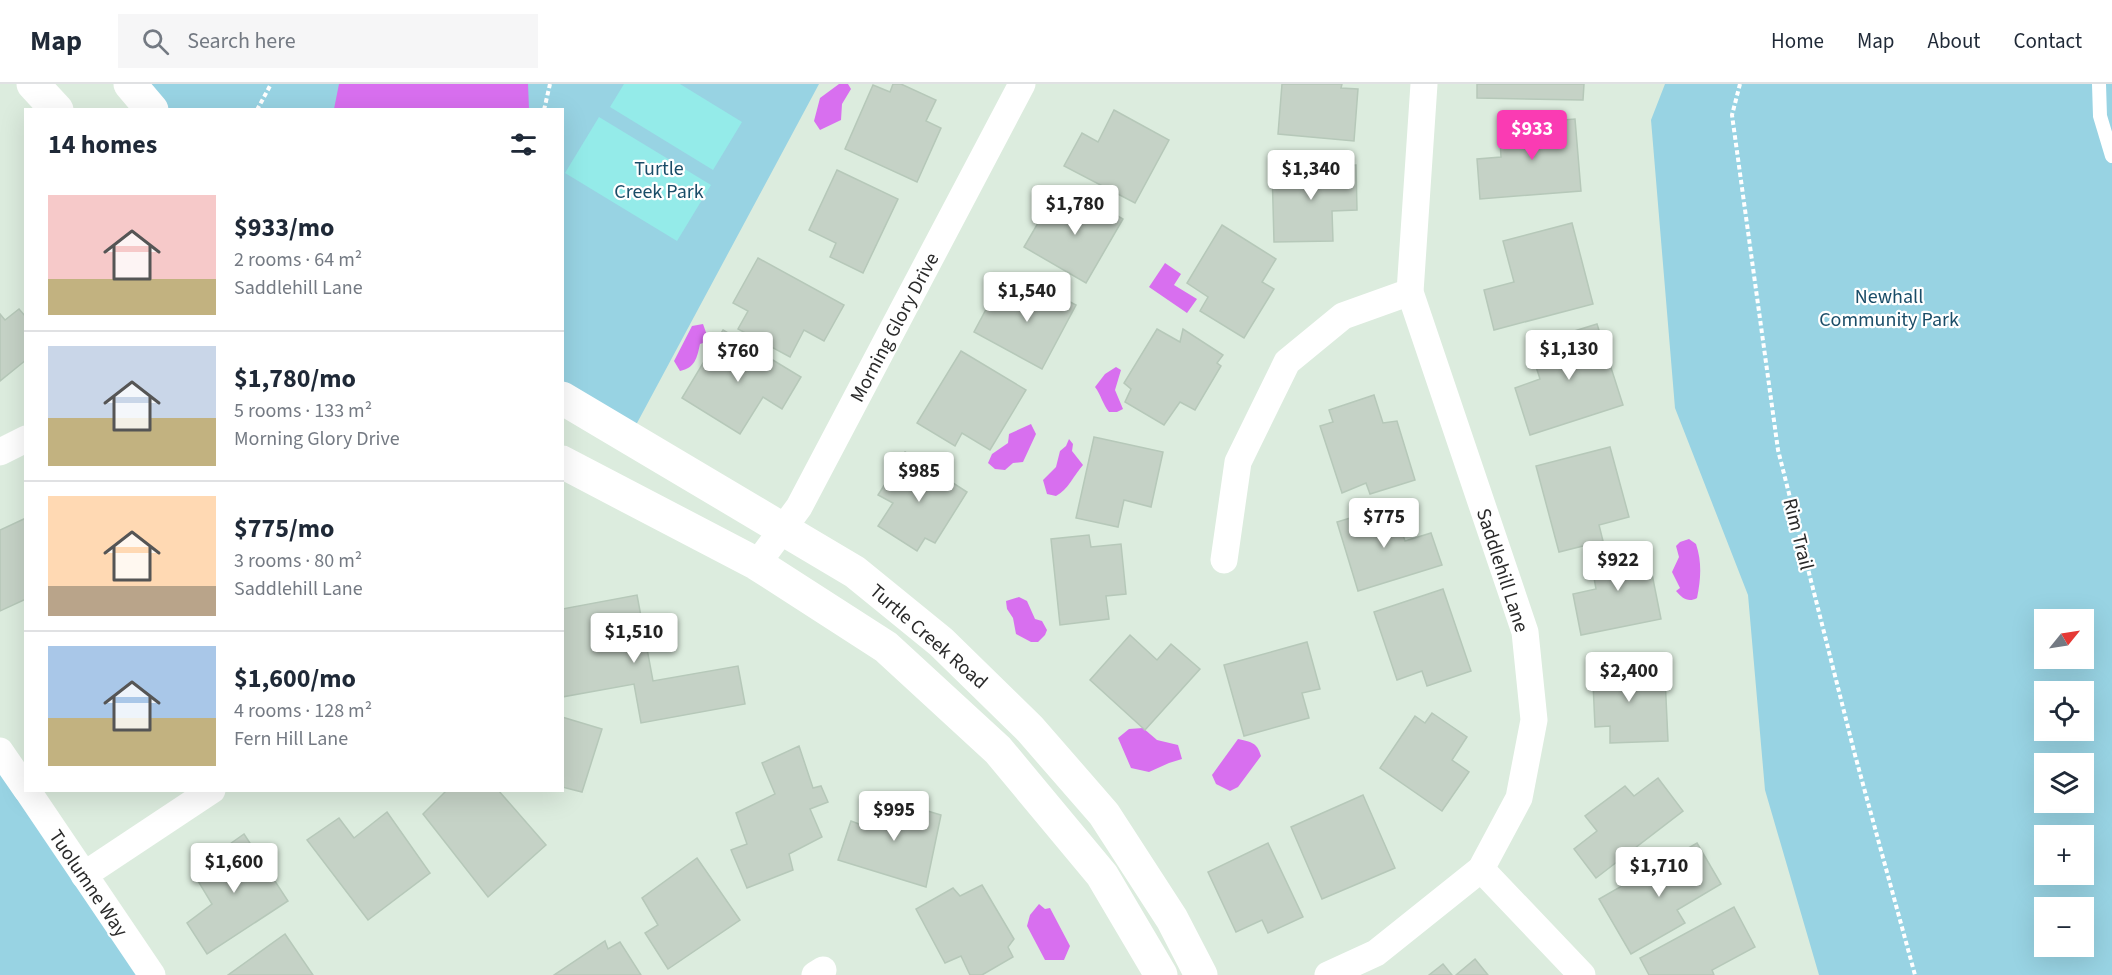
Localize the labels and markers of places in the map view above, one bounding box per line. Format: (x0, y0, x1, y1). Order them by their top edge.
pin: $933 (1496, 110, 1568, 161)
pin: $1,340 (1262, 150, 1360, 201)
pin: $1,780 (1026, 185, 1124, 236)
pin: $1,540 (978, 272, 1076, 323)
pin: $1,130 (1520, 330, 1618, 381)
pin: $760 (702, 332, 774, 383)
pin: $985 (883, 452, 955, 503)
pin: $775 (1348, 498, 1420, 549)
pin: $922 (1582, 541, 1654, 592)
pin: $1,510 (585, 613, 683, 664)
pin: $2,400 (1580, 652, 1678, 703)
pin: $995 (858, 791, 930, 842)
pin: $1,600 (185, 843, 283, 894)
pin: $1,710 (1610, 847, 1708, 898)

